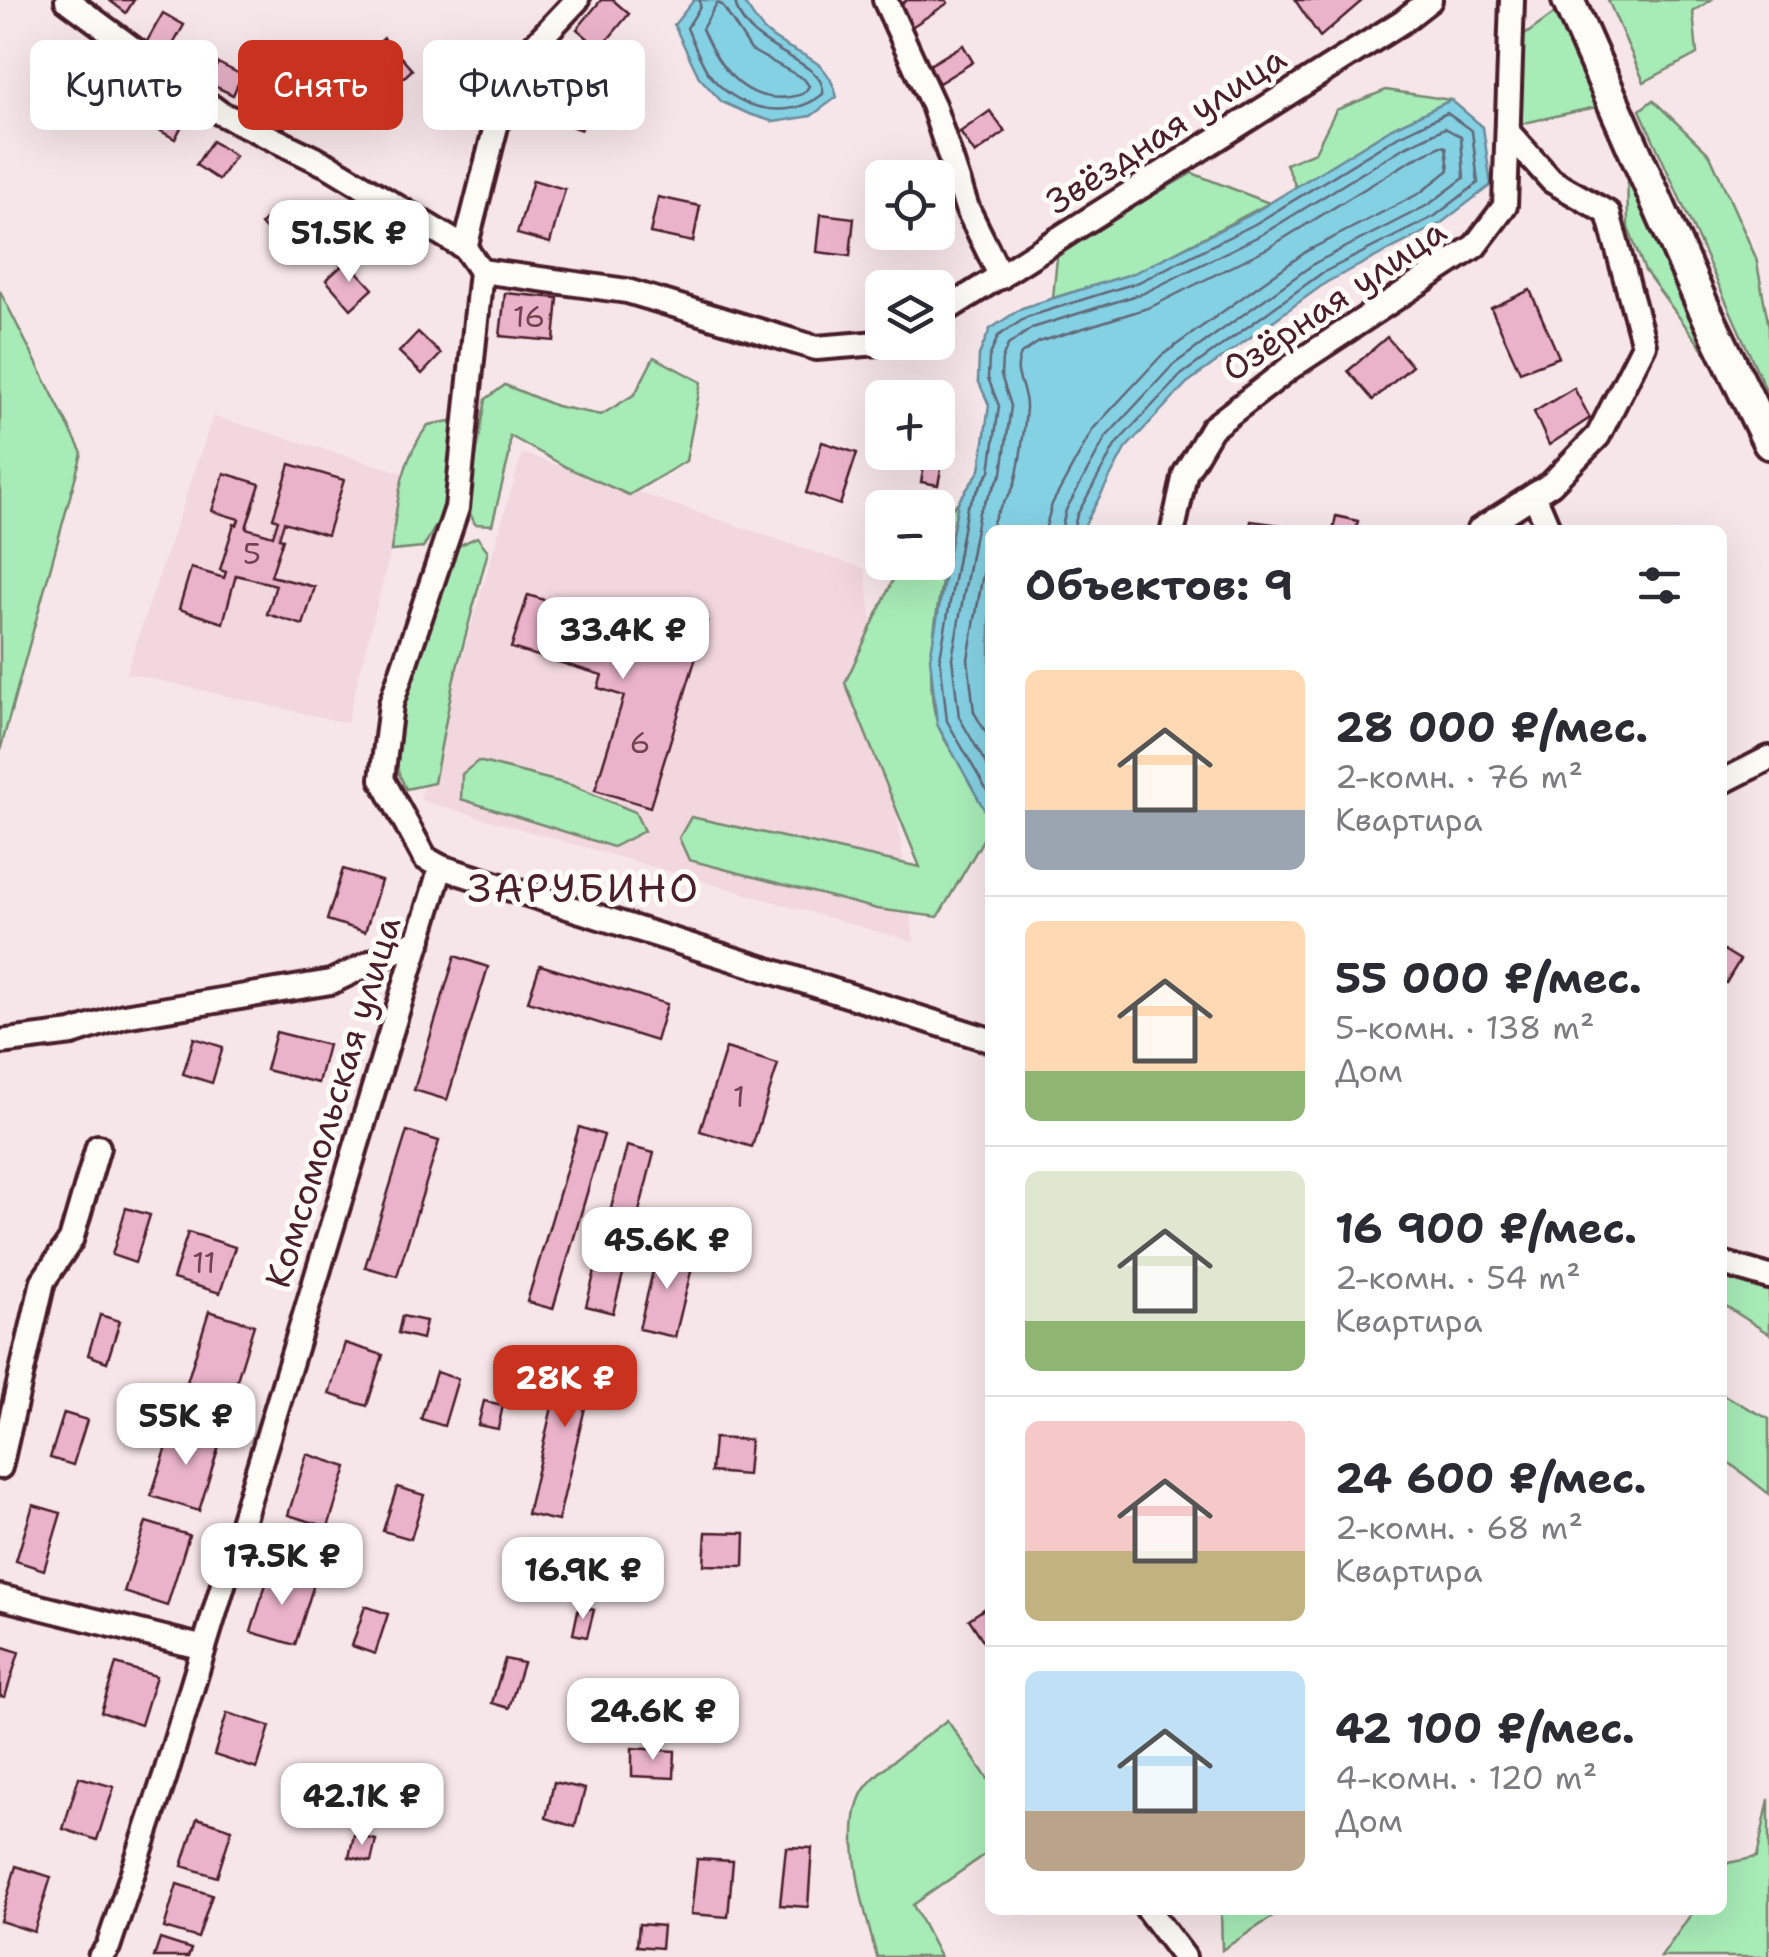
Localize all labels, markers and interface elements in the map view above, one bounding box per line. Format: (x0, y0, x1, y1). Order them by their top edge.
street label: Звёздная улица (1037, 34, 1295, 225)
chip: Купить (30, 40, 218, 130)
chip: Снять (238, 40, 403, 130)
chip: Фильтры (423, 40, 645, 130)
map controls (865, 160, 955, 580)
button: locate (865, 160, 955, 250)
pin: 51.5K ₽ (257, 200, 441, 285)
street label: Озёрная улица (1213, 207, 1455, 392)
text: 51.5K ₽ (291, 211, 407, 254)
button: layers (865, 270, 955, 360)
house number: 16 (513, 296, 545, 337)
button: + (865, 380, 955, 470)
button: − (865, 490, 955, 580)
house number: 5 (243, 533, 261, 574)
text: Объектов: 9 (1025, 557, 1293, 613)
icon: filters (1632, 558, 1687, 613)
pin: 33.4K ₽ (531, 597, 715, 682)
text: 33.4K ₽ (559, 608, 687, 651)
text: 28 000 ₽/мес. (1335, 699, 1648, 755)
icon: home (1105, 710, 1225, 830)
house number: 6 (630, 722, 651, 763)
text: 2-комн. · 76 m² (1335, 755, 1583, 798)
text: Квартира (1335, 798, 1483, 841)
district label: ЗАРУБИНО (468, 861, 700, 915)
street label: Комсомольская улица (254, 910, 411, 1293)
text: 55 000 ₽/мес. (1335, 950, 1642, 1006)
icon: home (1105, 961, 1225, 1081)
text: 5-комн. · 138 m² (1335, 1006, 1595, 1049)
text: Дом (1335, 1049, 1403, 1092)
house number: 1 (733, 1076, 745, 1117)
text: 16 900 ₽/мес. (1335, 1200, 1637, 1256)
pin: 45.6K ₽ (575, 1207, 759, 1292)
icon: home (1105, 1211, 1225, 1331)
text: 45.6K ₽ (604, 1218, 730, 1261)
house number: 11 (192, 1242, 216, 1283)
text: 2-комн. · 54 m² (1335, 1256, 1581, 1299)
text: Квартира (1335, 1299, 1483, 1342)
pin: 28K ₽ (495, 1345, 635, 1430)
text: 28K ₽ (515, 1356, 615, 1399)
pin: 55K ₽ (116, 1383, 256, 1468)
text: 55K ₽ (139, 1394, 233, 1437)
text: 24 600 ₽/мес. (1335, 1450, 1647, 1506)
icon: home (1105, 1461, 1225, 1581)
text: 2-комн. · 68 m² (1335, 1506, 1583, 1549)
pin: 17.5K ₽ (190, 1523, 374, 1608)
text: 17.5K ₽ (223, 1534, 341, 1577)
pin: 16.9K ₽ (491, 1537, 675, 1622)
text: 16.9K ₽ (524, 1548, 642, 1591)
text: Квартира (1335, 1549, 1483, 1592)
pin: 24.6K ₽ (561, 1678, 745, 1763)
text: 24.6K ₽ (589, 1689, 717, 1732)
text: 42 100 ₽/мес. (1335, 1700, 1635, 1756)
icon: home (1105, 1711, 1225, 1831)
text: 4-комн. · 120 m² (1335, 1756, 1597, 1799)
pin: 42.1K ₽ (270, 1763, 454, 1848)
text: 42.1K ₽ (303, 1774, 421, 1817)
text: Дом (1335, 1799, 1403, 1842)

